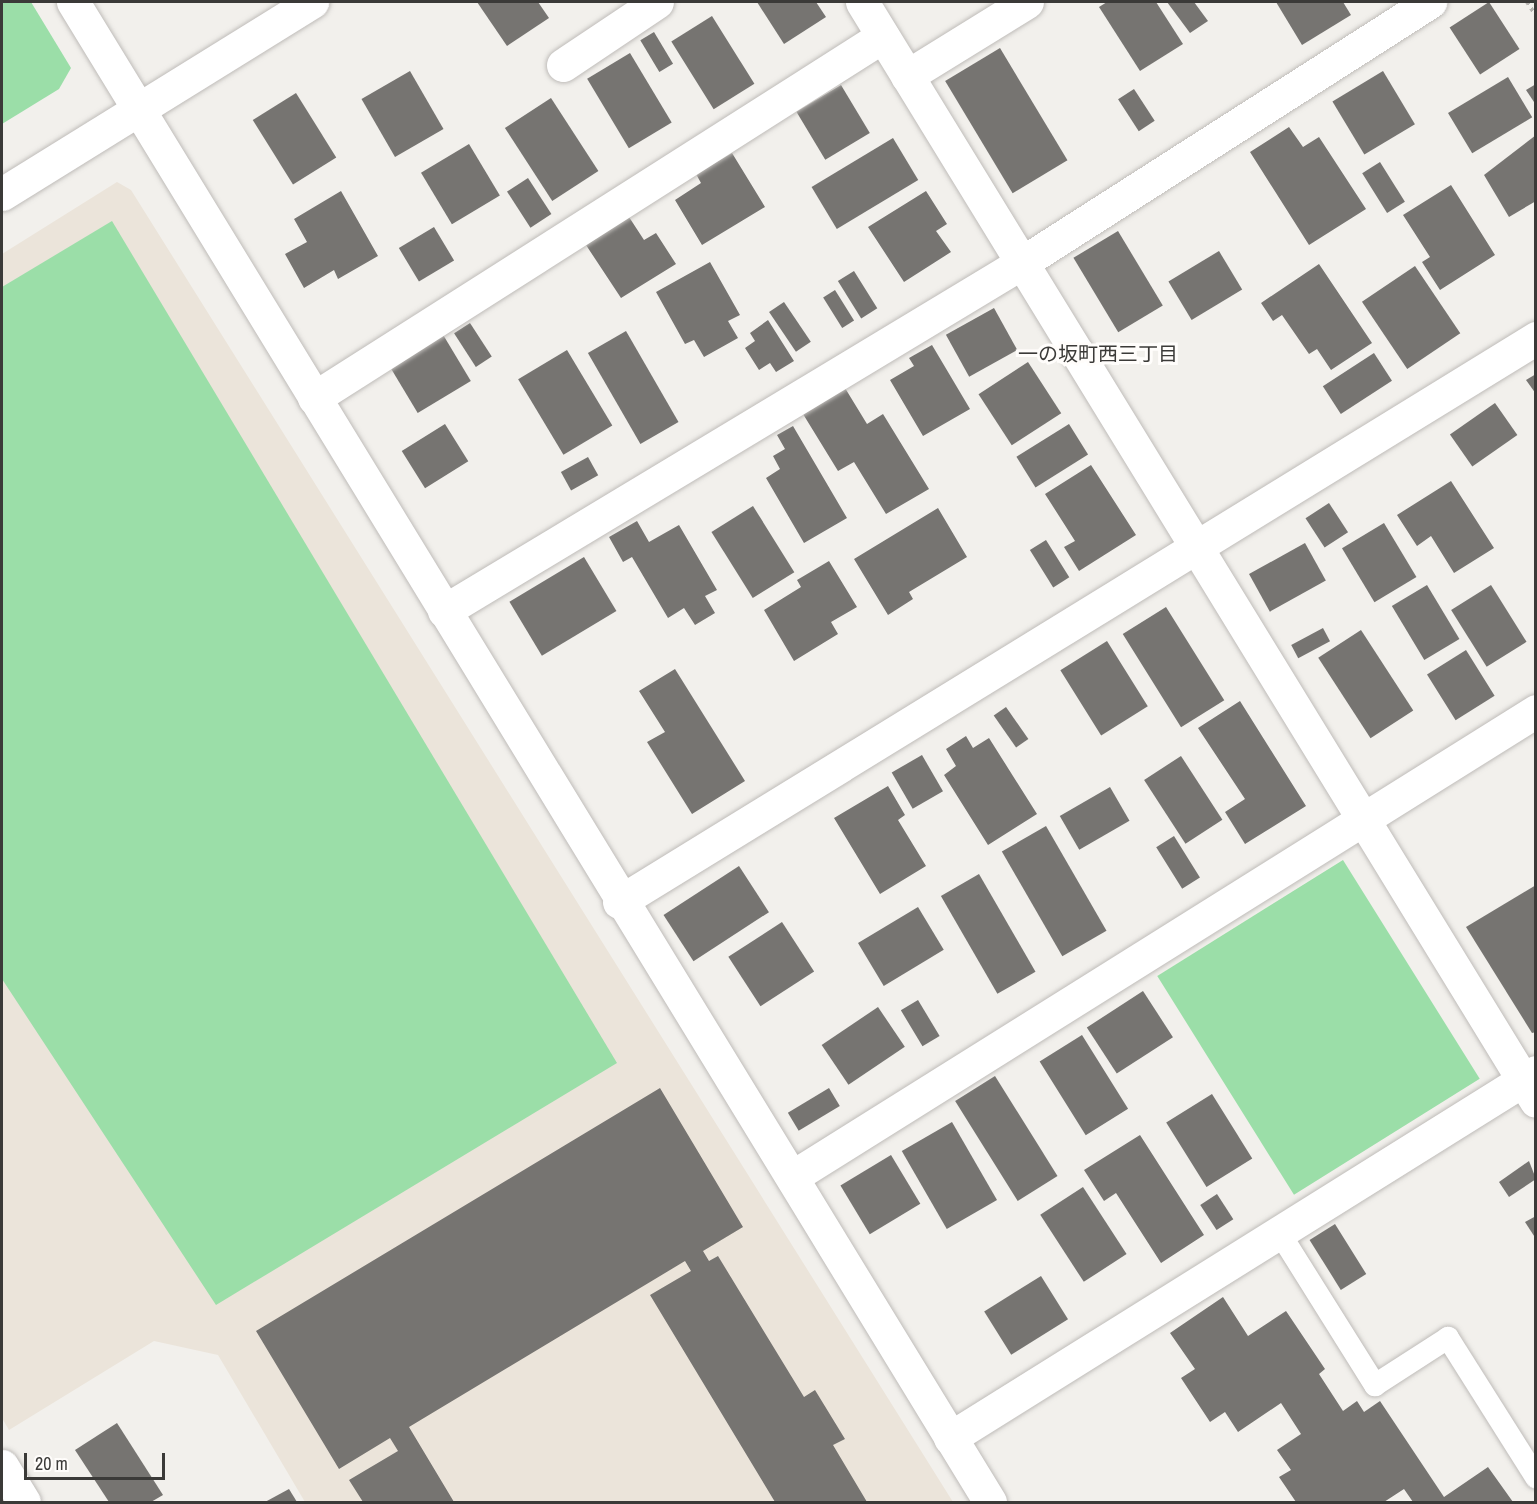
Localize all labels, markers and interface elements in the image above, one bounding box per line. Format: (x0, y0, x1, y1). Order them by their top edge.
district label: 一の坂町西三丁目 (1018, 341, 1178, 365)
scale bar (27, 1441, 168, 1479)
text: 20 m (35, 1451, 68, 1476)

